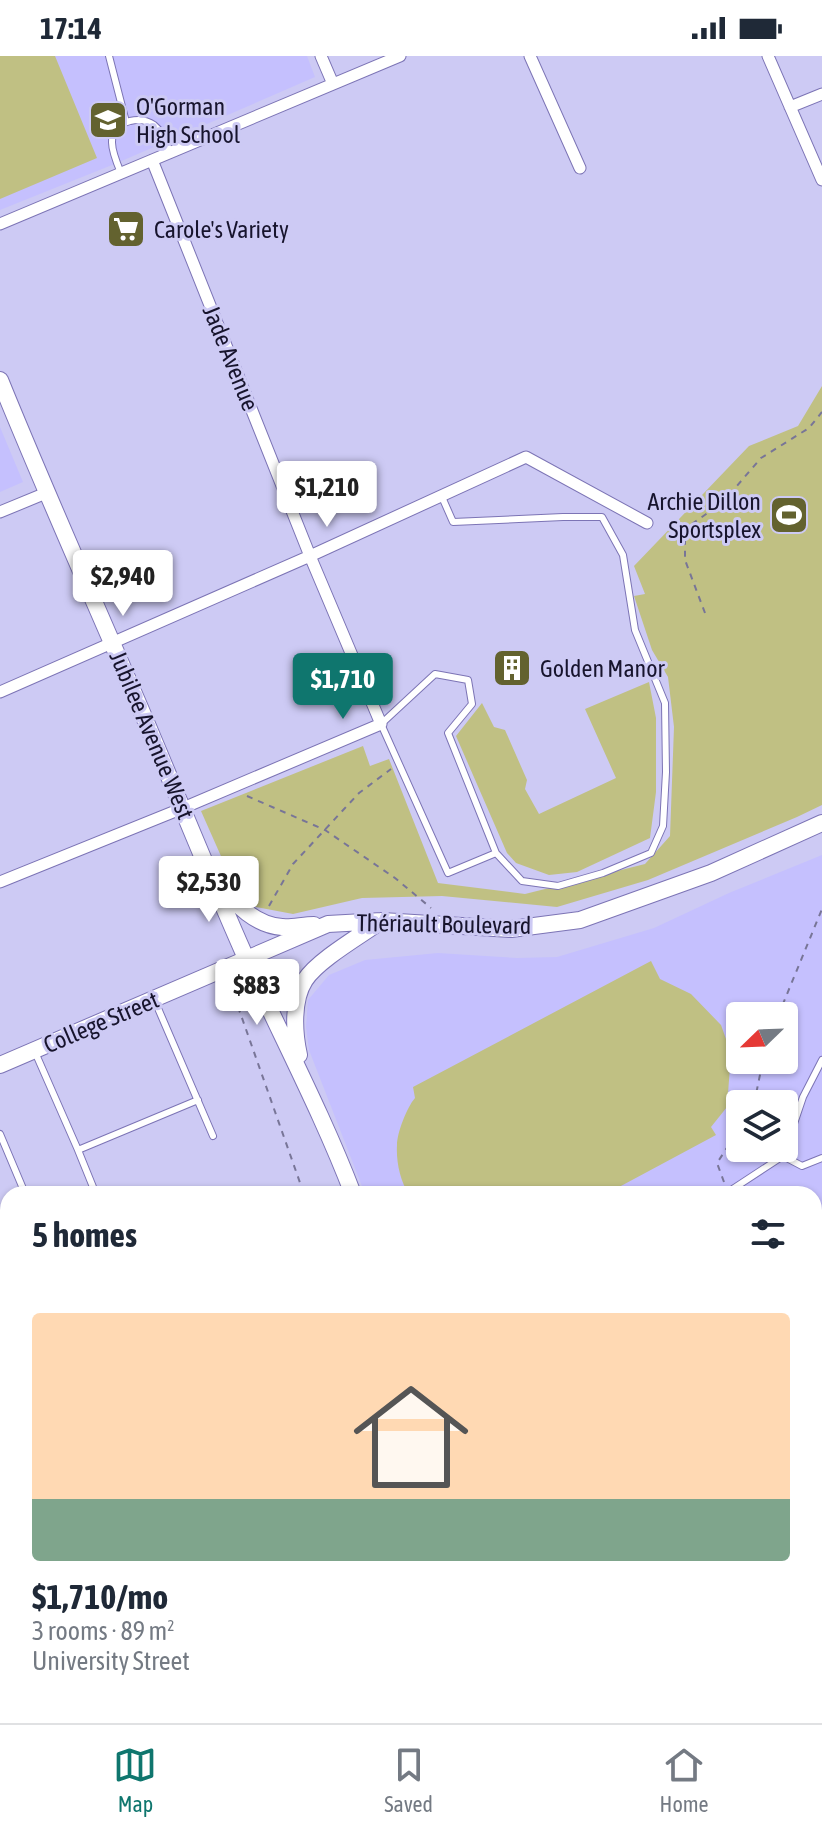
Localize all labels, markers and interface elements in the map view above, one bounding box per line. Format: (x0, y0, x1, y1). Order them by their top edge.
text: 17:14 (40, 11, 102, 45)
place label: O'Gorman High School (136, 93, 241, 148)
school or university icon: O'Gorman High School (87, 99, 129, 141)
supermarket icon: Carole's Variety (105, 208, 147, 250)
place label: Carole's Variety (154, 216, 289, 243)
street label: Jade Avenue (198, 302, 264, 414)
pin: $1,210 (262, 461, 392, 529)
text: $1,210 (295, 472, 359, 502)
place label: Archie Dillon Sportsplex (648, 488, 761, 543)
sports icon: Archie Dillon Sportsplex (768, 494, 810, 536)
pin: $2,940 (58, 550, 188, 618)
text: $2,940 (91, 561, 155, 591)
street label: Jubilee Avenue West (104, 647, 200, 823)
building icon: Golden Manor (491, 647, 533, 689)
pin: $1,710 (278, 653, 408, 721)
place label: Golden Manor (540, 655, 665, 682)
text: $1,710 (311, 664, 375, 694)
pin: $2,530 (144, 856, 274, 924)
text: $2,530 (177, 867, 241, 897)
street label: Thériault Boulevard (356, 909, 532, 939)
pin: $883 (210, 959, 304, 1027)
text: $883 (233, 970, 281, 1000)
street label: College Street (40, 986, 163, 1058)
north arrow (726, 1002, 798, 1074)
map controls (726, 1002, 798, 1162)
button: layers (726, 1090, 798, 1162)
icon: filters (746, 1212, 790, 1256)
text: 5 homes (32, 1215, 137, 1254)
icon: home (339, 1365, 483, 1509)
text: $1,710/mo (32, 1577, 168, 1616)
text: 3 rooms · 89 m² (32, 1616, 174, 1646)
text: University Street (32, 1646, 190, 1676)
tab: Map (113, 1743, 157, 1817)
tab: Saved (384, 1743, 433, 1817)
tab: Home (660, 1743, 709, 1817)

